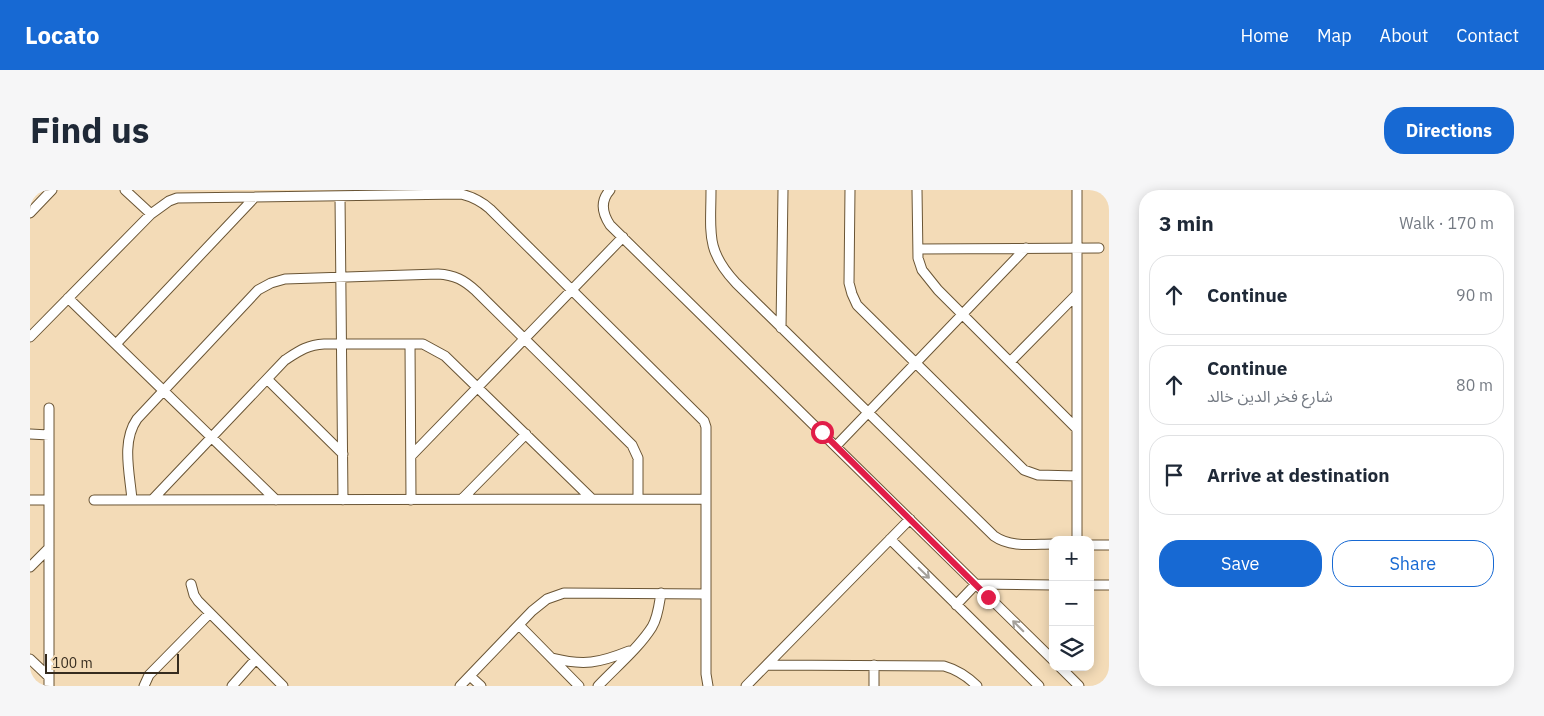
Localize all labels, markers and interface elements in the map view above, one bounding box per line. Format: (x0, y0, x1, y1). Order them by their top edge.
text: Locato (25, 19, 100, 51)
text: Home (1241, 24, 1289, 47)
text: Map (1317, 24, 1352, 47)
text: About (1380, 24, 1428, 47)
text: Contact (1456, 24, 1519, 47)
text: Find us (30, 107, 149, 153)
button: Directions (1384, 107, 1514, 154)
text: 3 min (1159, 209, 1214, 237)
text: Walk · 170 m (1399, 213, 1494, 233)
icon: ahead (1160, 281, 1188, 309)
text: Continue (1207, 283, 1287, 307)
text: 90 m (1456, 285, 1493, 305)
text: Continue (1207, 356, 1287, 380)
icon: ahead (1160, 371, 1188, 399)
text: 80 m (1456, 375, 1493, 395)
text: شارع فخر الدين خالد (1207, 386, 1333, 406)
route start (811, 421, 834, 444)
icon: arrive (1160, 461, 1188, 489)
text: Arrive at destination (1207, 463, 1390, 487)
map controls (1049, 536, 1094, 671)
button: + (1049, 536, 1094, 581)
button: Save (1159, 540, 1322, 587)
button: Share (1332, 540, 1494, 587)
one-way arrow (918, 567, 931, 579)
button: − (1049, 581, 1094, 626)
route end (977, 586, 1000, 609)
one-way arrow (1012, 620, 1024, 632)
button: layers (1049, 626, 1094, 671)
scale bar (45, 651, 179, 674)
text: 100 m (52, 654, 93, 672)

